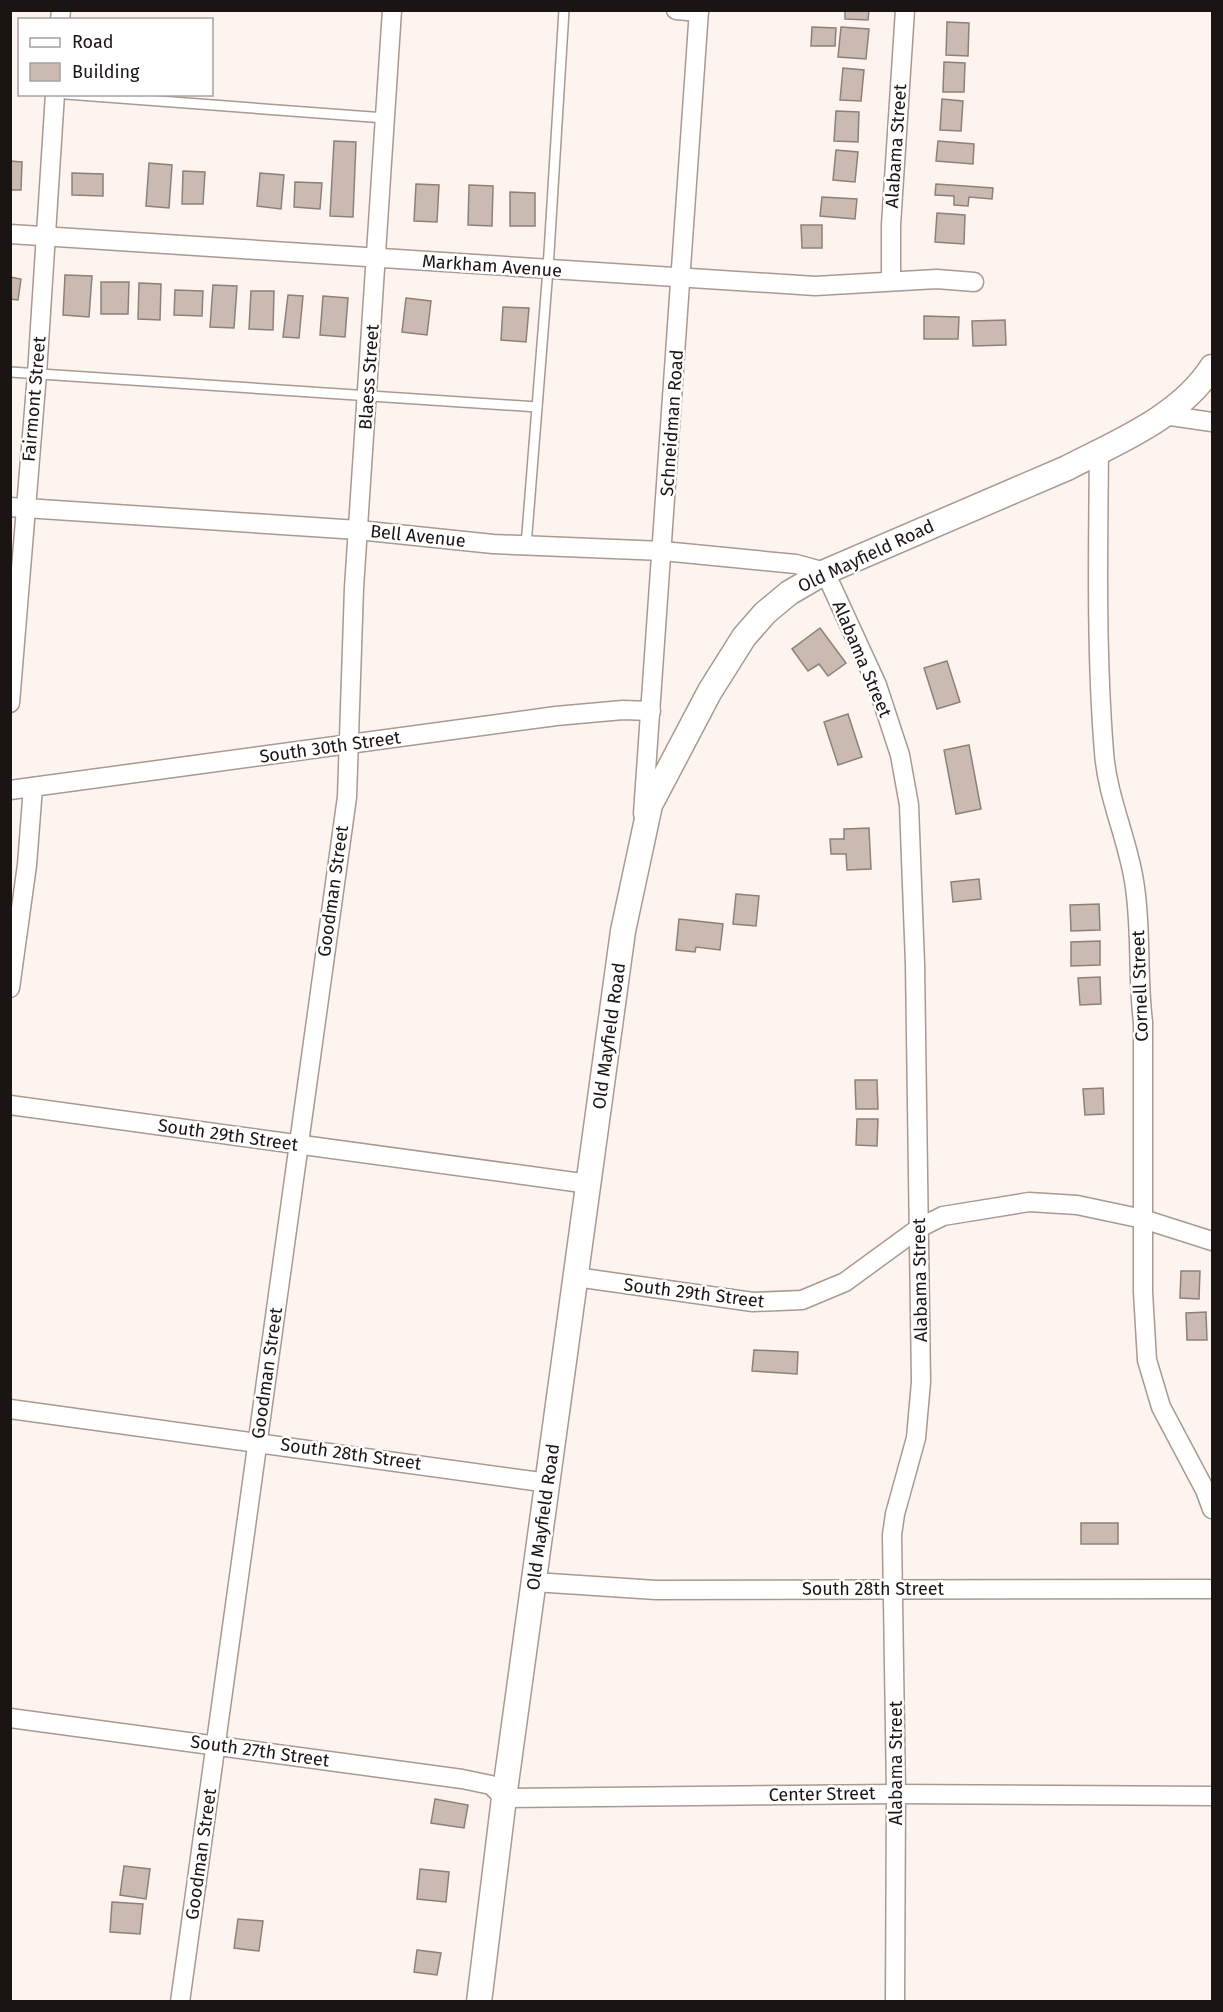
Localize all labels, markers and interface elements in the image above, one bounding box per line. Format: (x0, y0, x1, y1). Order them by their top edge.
legend (18, 18, 213, 96)
text: Road (72, 31, 114, 53)
text: Building (72, 61, 140, 83)
street label: Alabama Street (881, 83, 911, 209)
street label: Markham Avenue (421, 250, 563, 282)
street label: Blaess Street (354, 323, 384, 431)
street label: Fairmont Street (18, 335, 50, 463)
street label: Schneidman Road (656, 349, 688, 497)
street label: Old Mayfield Road (794, 515, 938, 597)
street label: Bell Avenue (369, 520, 467, 552)
street label: Alabama Street (828, 597, 897, 721)
street label: South 30th Street (258, 726, 402, 768)
street label: Goodman Street (313, 823, 353, 958)
street label: Cornell Street (1127, 929, 1153, 1042)
street label: Old Mayfield Road (588, 961, 630, 1111)
street label: South 29th Street (156, 1114, 300, 1156)
street label: Alabama Street (908, 1217, 932, 1342)
street label: South 29th Street (622, 1273, 766, 1313)
street label: Goodman Street (247, 1305, 287, 1440)
street label: South 28th Street (279, 1433, 423, 1475)
street label: Old Mayfield Road (522, 1442, 564, 1592)
street label: South 28th Street (802, 1578, 945, 1600)
street label: Alabama Street (885, 1700, 907, 1825)
street label: South 27th Street (189, 1730, 331, 1772)
street label: Center Street (768, 1782, 876, 1806)
street label: Goodman Street (181, 1786, 221, 1921)

